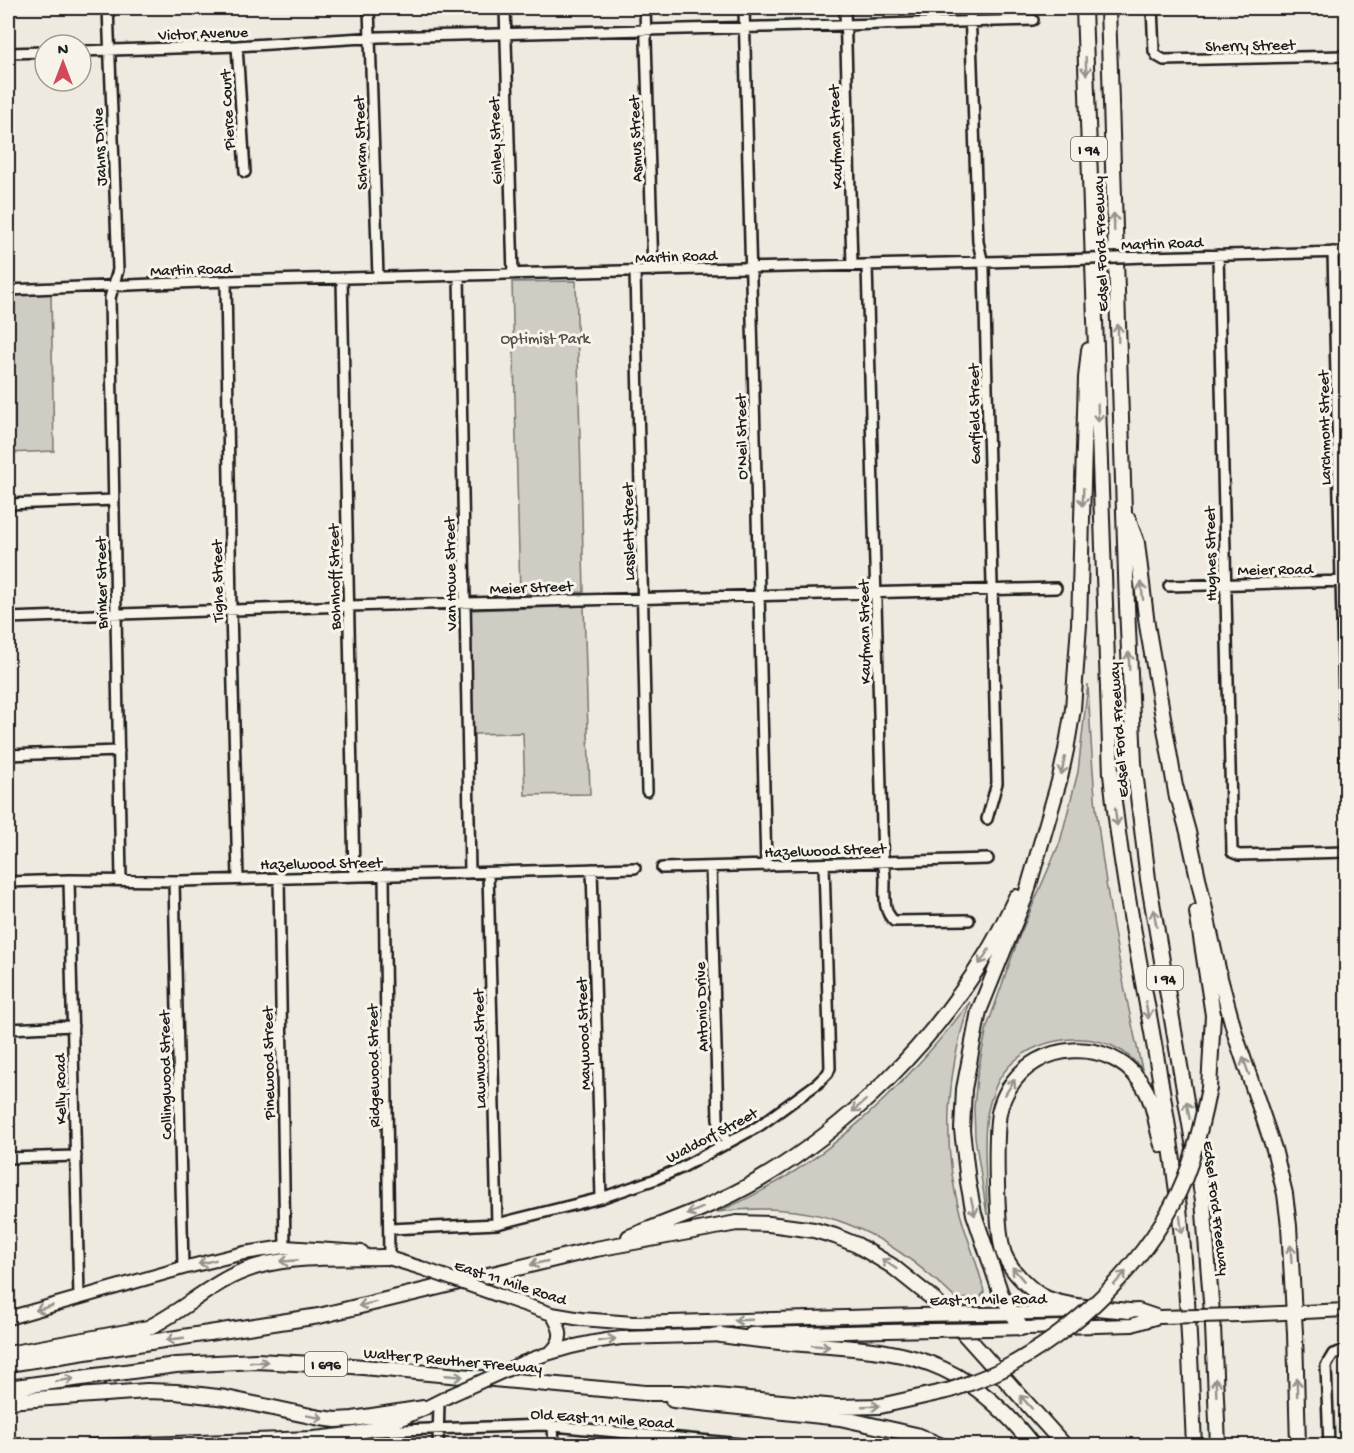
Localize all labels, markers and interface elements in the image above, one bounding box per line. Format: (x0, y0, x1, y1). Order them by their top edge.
street label: Victor Avenue (157, 24, 249, 47)
north arrow (33, 33, 93, 93)
street label: Sherry Street (1205, 37, 1297, 58)
text: N (58, 42, 69, 61)
one-way arrow (1081, 55, 1092, 75)
street label: Pierce Court (218, 68, 241, 151)
street label: Kaufman Street (826, 83, 849, 189)
street label: Schram Street (351, 94, 374, 190)
street label: Asmus Street (626, 94, 649, 182)
street label: Ginley Street (486, 95, 509, 185)
street label: Jahns Drive (90, 107, 113, 186)
road number: I 94 (1071, 137, 1107, 161)
street label: Edsel Ford Freeway (1091, 176, 1114, 312)
one-way arrow (1109, 213, 1120, 233)
street label: Martin Road (1121, 235, 1205, 256)
street label: Martin Road (635, 248, 719, 269)
street label: Martin Road (150, 261, 234, 282)
one-way arrow (1113, 324, 1124, 344)
park label: Optimist Park (500, 331, 591, 350)
street label: Garfield Street (966, 362, 987, 464)
street label: Larchmont Street (1316, 369, 1337, 485)
street label: O'Neil Street (733, 392, 754, 480)
one-way arrow (1092, 402, 1103, 422)
street label: Lasslett Street (620, 481, 641, 581)
one-way arrow (1078, 486, 1089, 506)
street label: Hughes Street (1202, 505, 1223, 602)
street label: Van Howe Street (442, 515, 463, 632)
street label: Bohnhoff Street (326, 522, 347, 631)
street label: Brinker Street (93, 535, 114, 630)
street label: Tighe Street (209, 538, 230, 623)
street label: Meier Road (1237, 561, 1315, 582)
street label: Kaufman Street (856, 578, 877, 684)
street label: Meier Street (489, 579, 574, 600)
one-way arrow (1137, 582, 1148, 602)
one-way arrow (1123, 652, 1135, 672)
street label: Edsel Ford Freeway (1106, 661, 1135, 798)
one-way arrow (1057, 756, 1068, 776)
one-way arrow (1110, 807, 1121, 827)
street label: Hazelwood Street (764, 841, 888, 864)
street label: Hazelwood Street (260, 855, 384, 876)
one-way arrow (1149, 908, 1160, 928)
one-way arrow (978, 948, 990, 965)
street label: Antonio Drive (692, 961, 715, 1052)
road number: I 94 (1147, 966, 1183, 990)
street label: Maywood Street (574, 976, 597, 1091)
street label: Lawnwood Street (471, 988, 492, 1109)
one-way arrow (1142, 999, 1153, 1019)
street label: Ridgewood Street (365, 1003, 386, 1128)
street label: Pinewood Street (260, 1005, 281, 1121)
street label: Collingwood Street (157, 1009, 178, 1140)
street label: Kelly Road (52, 1052, 73, 1124)
one-way arrow (1239, 1057, 1250, 1076)
one-way arrow (1004, 1078, 1017, 1095)
one-way arrow (852, 1099, 867, 1113)
one-way arrow (1182, 1100, 1193, 1120)
street label: Waldorf Street (664, 1104, 763, 1169)
street label: Edsel Ford Freeway (1197, 1140, 1232, 1277)
one-way arrow (968, 1196, 979, 1216)
one-way arrow (687, 1205, 705, 1217)
one-way arrow (1176, 1215, 1187, 1235)
one-way arrow (1285, 1245, 1296, 1265)
one-way arrow (198, 1256, 217, 1268)
one-way arrow (279, 1256, 299, 1267)
street label: East 11 Mile Road (451, 1257, 570, 1312)
one-way arrow (530, 1257, 549, 1269)
one-way arrow (881, 1258, 898, 1270)
one-way arrow (1011, 1266, 1024, 1282)
one-way arrow (1113, 1271, 1127, 1286)
street label: East 11 Mile Road (929, 1291, 1048, 1312)
one-way arrow (358, 1299, 377, 1311)
one-way arrow (34, 1303, 53, 1314)
one-way arrow (734, 1314, 754, 1326)
one-way arrow (166, 1334, 186, 1345)
one-way arrow (597, 1334, 617, 1345)
one-way arrow (810, 1340, 830, 1351)
street label: Walter P Reuther Freeway (363, 1345, 543, 1380)
road number: I 696 (305, 1352, 347, 1376)
one-way arrow (249, 1356, 269, 1368)
one-way arrow (443, 1371, 463, 1382)
one-way arrow (55, 1374, 75, 1385)
one-way arrow (1210, 1378, 1222, 1398)
one-way arrow (1291, 1378, 1302, 1398)
one-way arrow (1019, 1395, 1033, 1410)
one-way arrow (860, 1400, 880, 1412)
street label: Old East 11 Mile Road (530, 1406, 675, 1435)
one-way arrow (305, 1412, 325, 1423)

